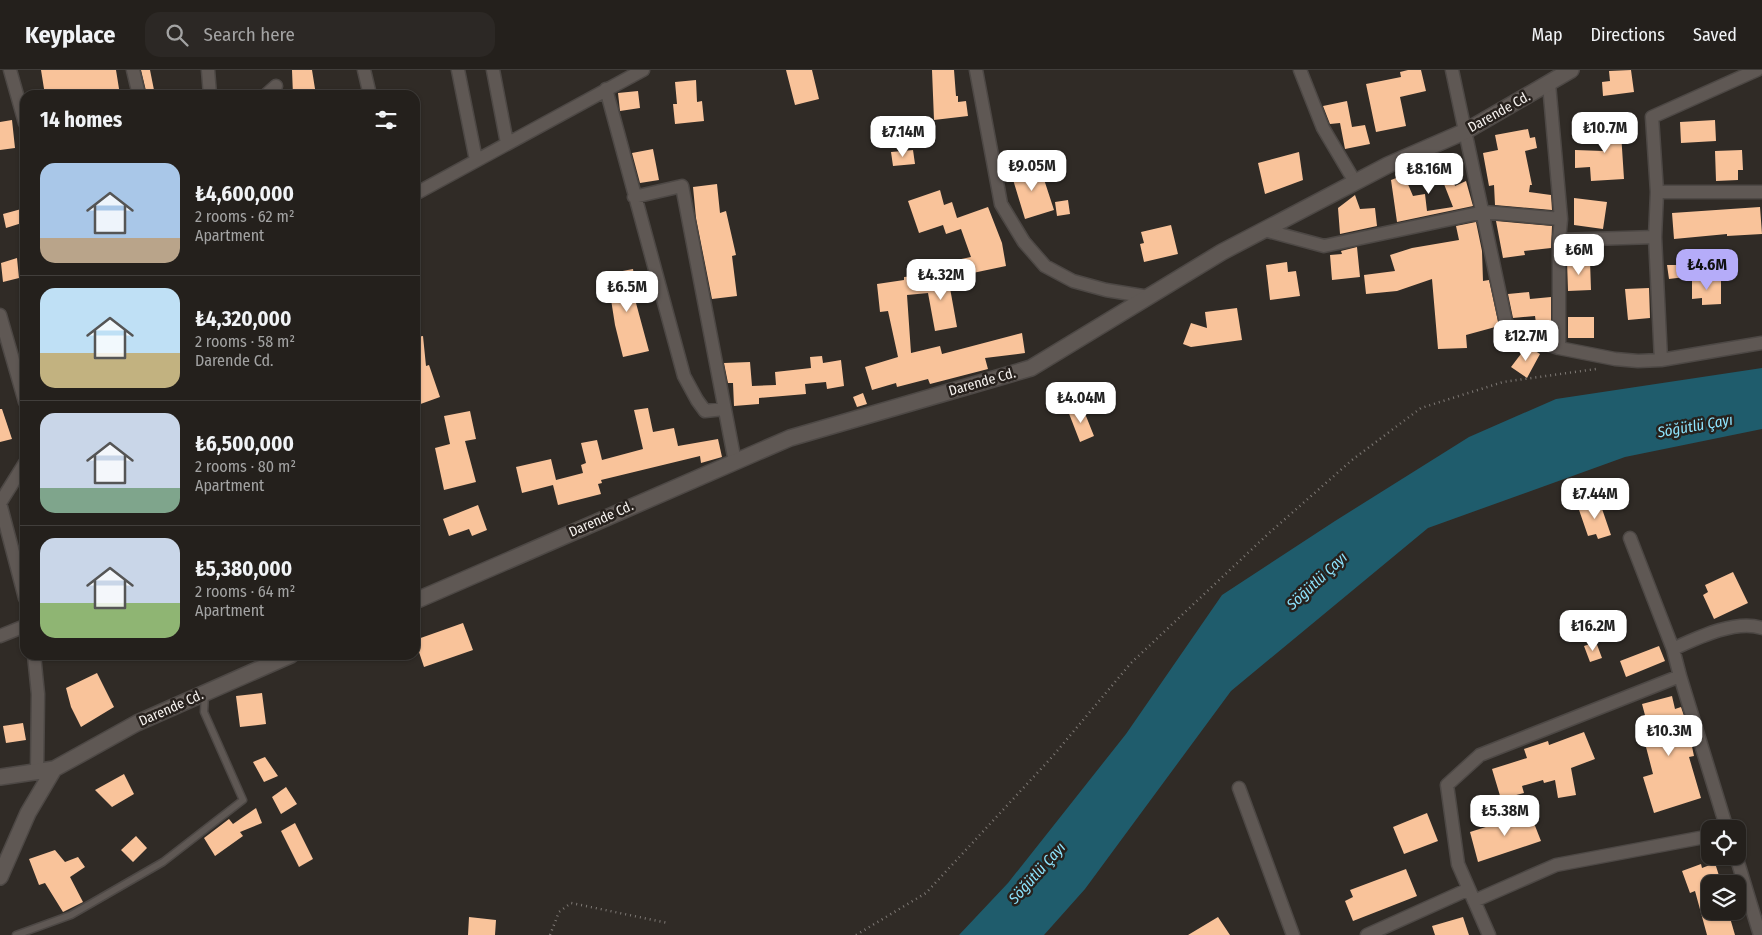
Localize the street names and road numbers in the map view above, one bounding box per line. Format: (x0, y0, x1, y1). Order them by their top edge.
street label: Darende Cd. (1465, 88, 1533, 136)
street label: Darende Cd. (947, 364, 1017, 400)
street label: Darende Cd. (566, 497, 636, 541)
street label: Darende Cd. (136, 686, 206, 730)

